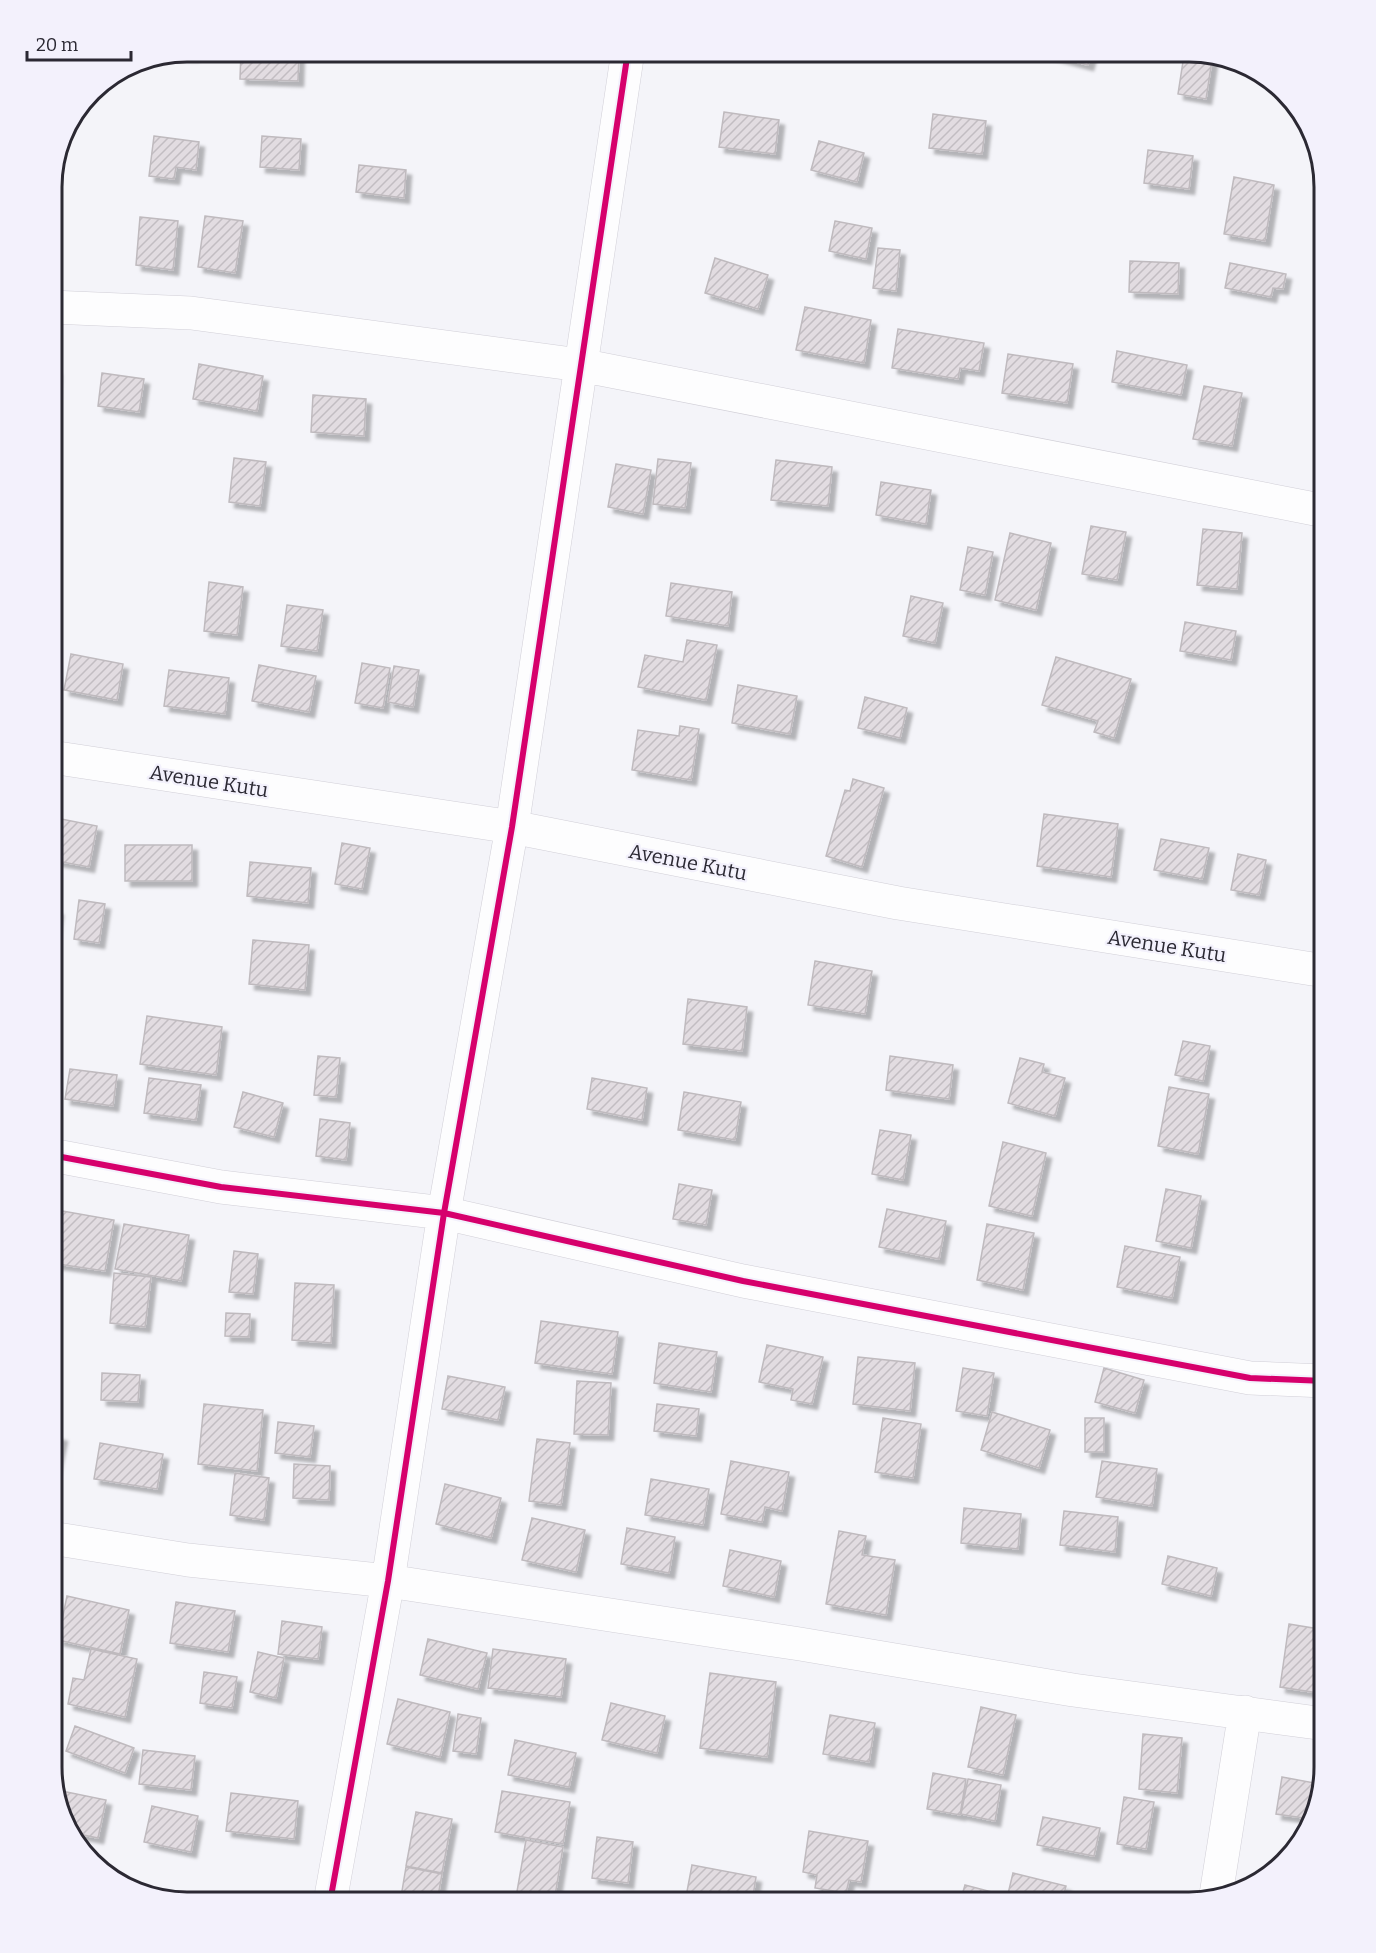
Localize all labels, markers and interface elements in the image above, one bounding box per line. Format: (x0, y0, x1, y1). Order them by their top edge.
scale bar (27, 24, 130, 62)
text: 20 m (36, 34, 78, 56)
street label: Avenue Kutu (148, 760, 270, 802)
street label: Avenue Kutu (627, 839, 749, 885)
street label: Avenue Kutu (1106, 925, 1228, 967)

